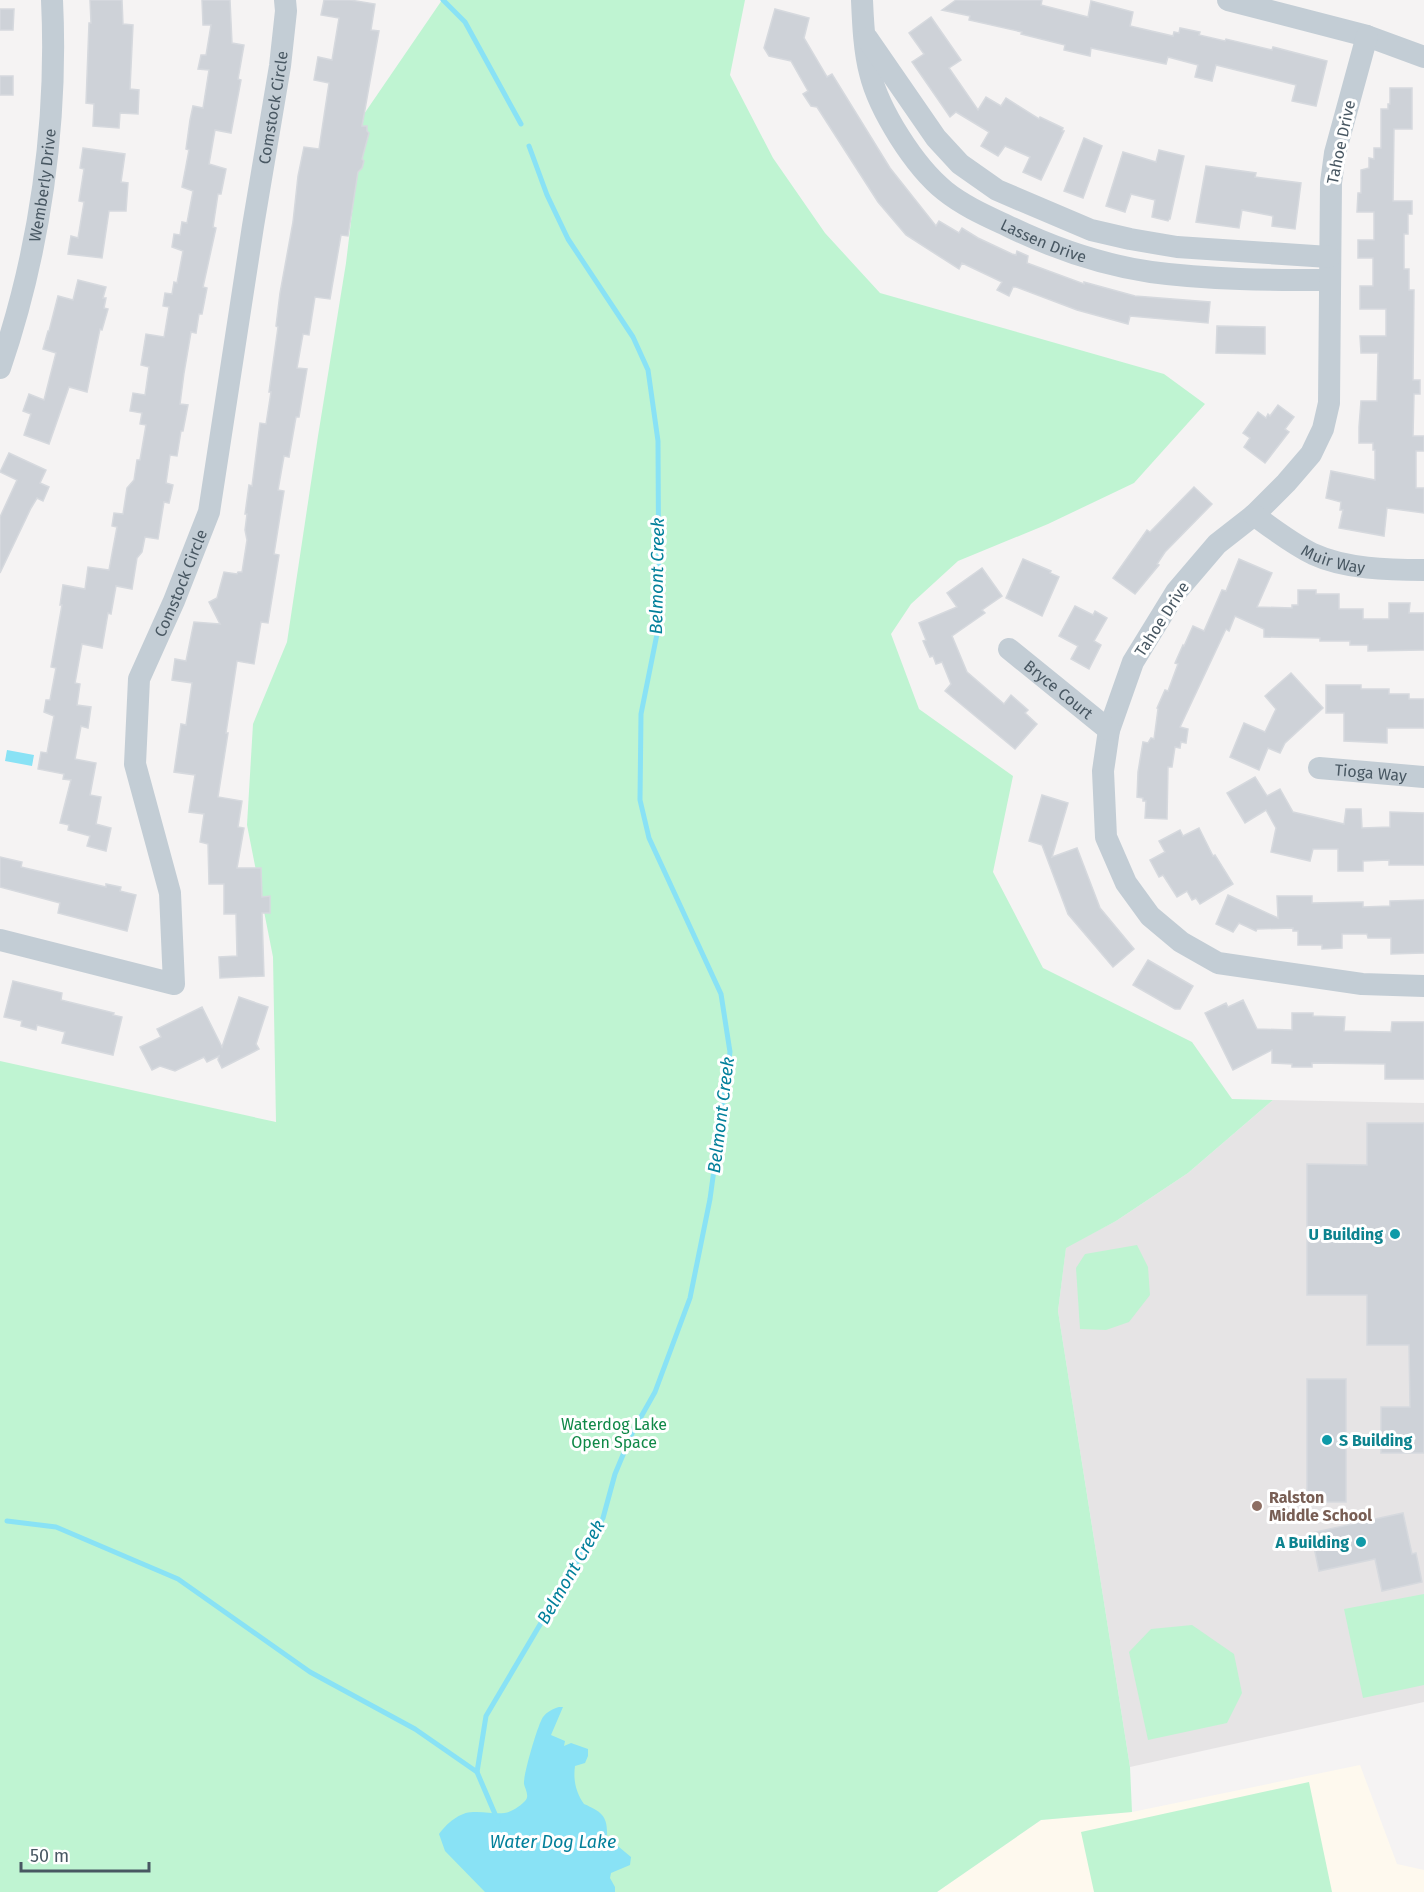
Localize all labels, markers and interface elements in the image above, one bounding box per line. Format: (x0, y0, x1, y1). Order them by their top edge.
street label: Comstock Circle (254, 50, 291, 165)
street label: Tahoe Drive (1323, 98, 1359, 186)
street label: Wemberly Drive (25, 128, 59, 243)
street label: Lassen Drive (998, 215, 1089, 266)
water label: Belmont Creek (645, 517, 669, 635)
street label: Comstock Circle (150, 526, 211, 640)
street label: Muir Way (1298, 540, 1367, 577)
street label: Tahoe Drive (1131, 578, 1193, 660)
street label: Bryce Court (1020, 656, 1097, 723)
street label: Tioga Way (1334, 760, 1408, 785)
water label: Belmont Creek (703, 1055, 739, 1174)
place label: U Building (1308, 1225, 1383, 1244)
marker: U Building (1388, 1227, 1402, 1241)
park label: Waterdog Lake Open Space (561, 1415, 667, 1452)
place label: S Building (1339, 1431, 1412, 1450)
marker: S Building (1320, 1433, 1334, 1447)
place label: Ralston Middle School (1269, 1488, 1372, 1525)
marker: Ralston Middle School (1250, 1499, 1264, 1513)
water label: Belmont Creek (532, 1516, 610, 1628)
place label: A Building (1274, 1533, 1349, 1552)
marker: A Building (1354, 1535, 1368, 1549)
water label: Water Dog Lake (490, 1831, 616, 1853)
scale bar (21, 1835, 148, 1873)
text: 50 m (30, 1845, 69, 1867)

